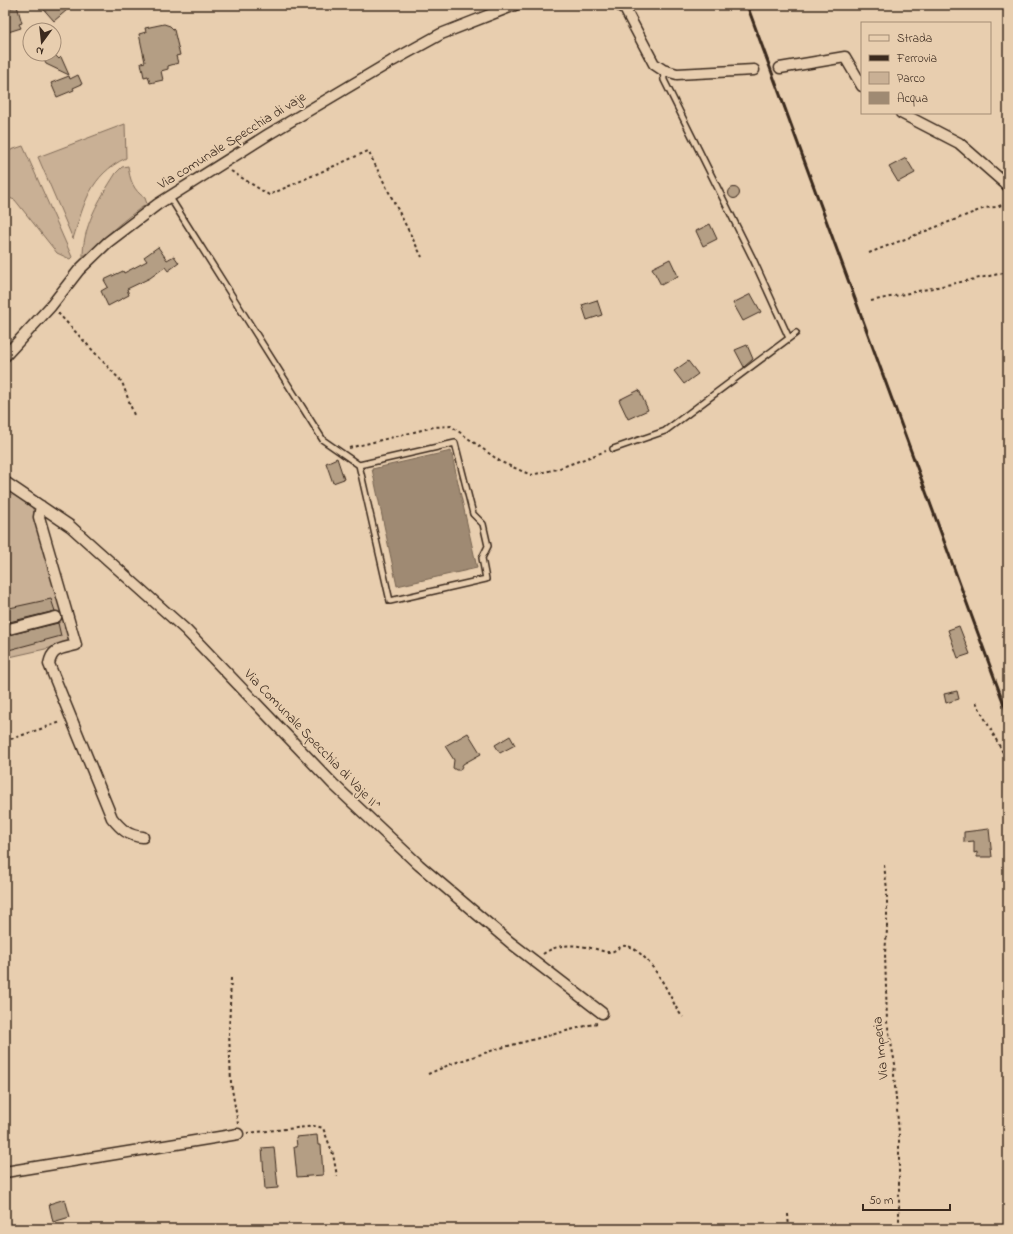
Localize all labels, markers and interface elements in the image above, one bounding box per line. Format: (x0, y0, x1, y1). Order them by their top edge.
north arrow (22, 22, 62, 62)
legend (861, 22, 991, 114)
text: Strada (897, 30, 932, 48)
text: N (34, 42, 45, 59)
text: Ferrovia (896, 50, 937, 68)
text: Parco (897, 70, 925, 88)
street label: Via comunale Specchia di vaje (153, 86, 311, 196)
text: Acqua (897, 90, 928, 108)
street label: Via Comunale Specchia di Vaje II^ (238, 664, 385, 815)
street label: Via Imperia (867, 1015, 895, 1082)
scale bar (863, 1186, 950, 1212)
text: 50 m (869, 1192, 893, 1210)

